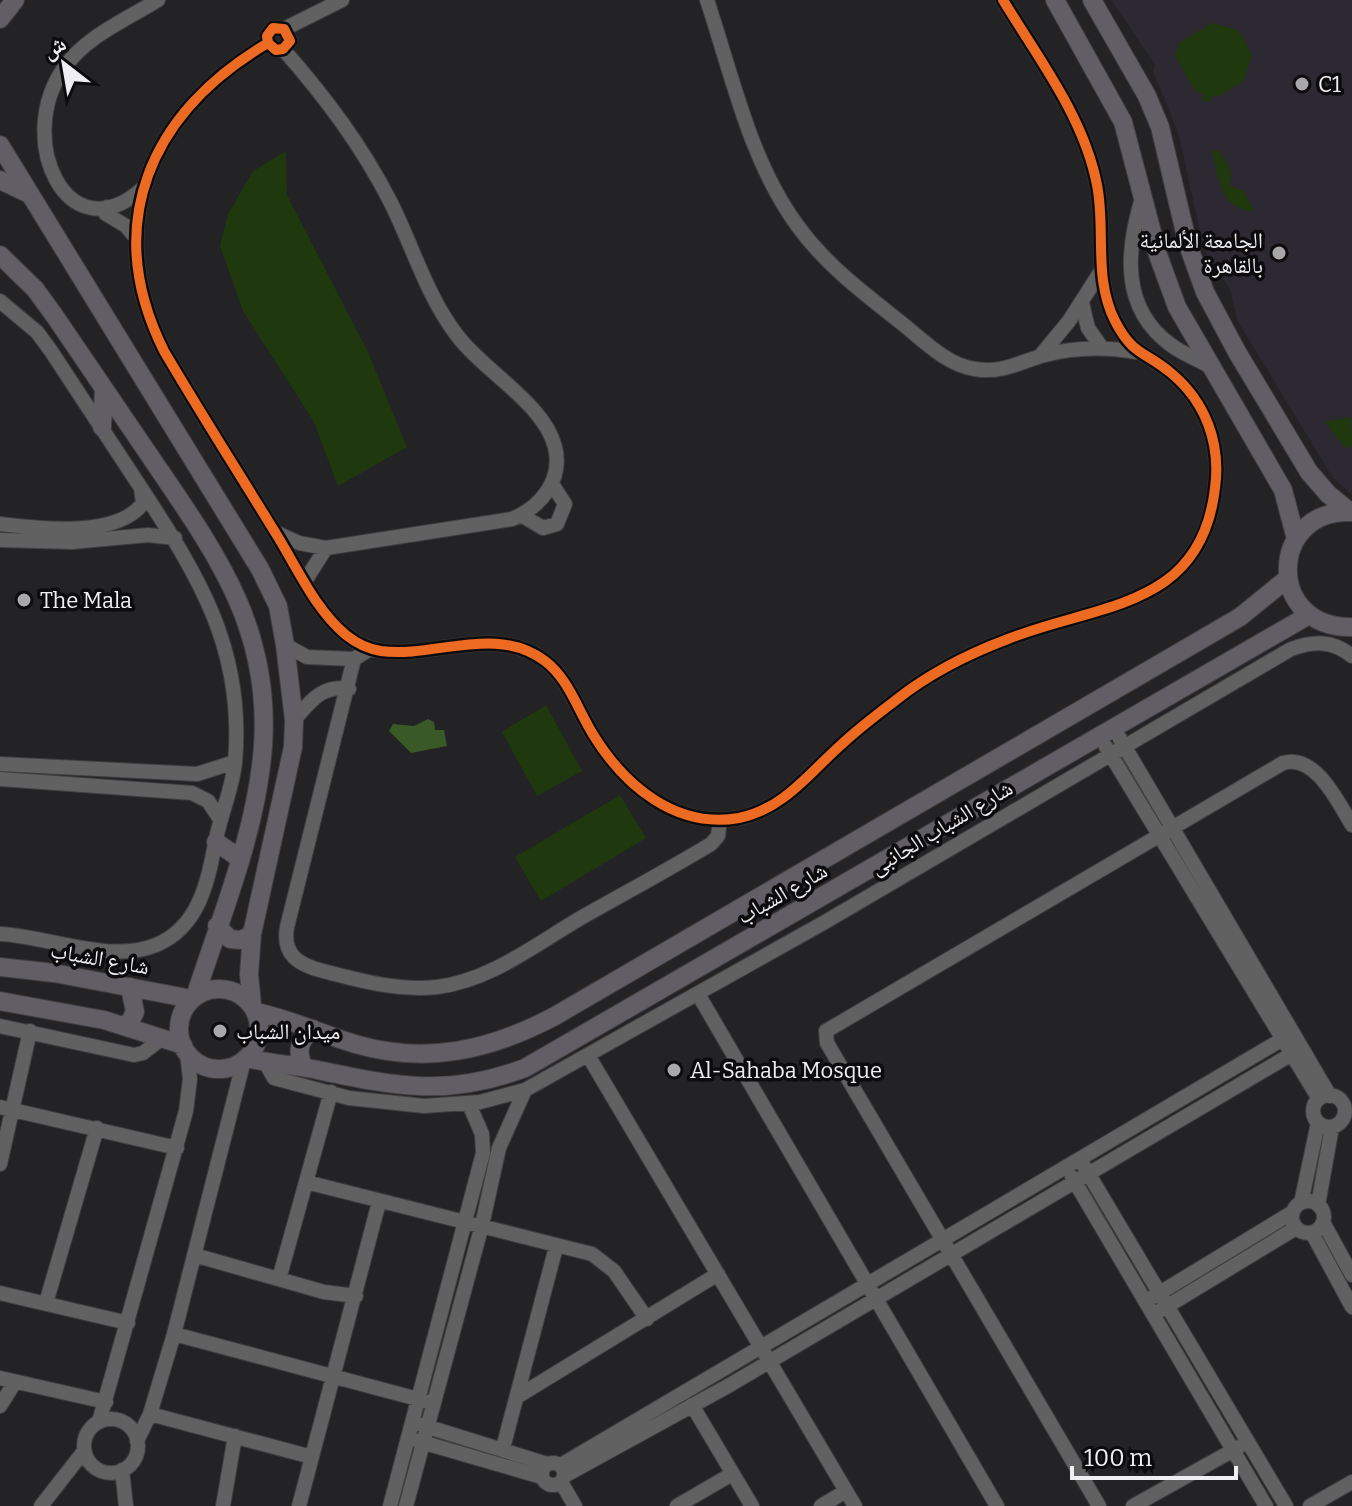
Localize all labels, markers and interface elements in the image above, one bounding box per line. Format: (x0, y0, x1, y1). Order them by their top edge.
north arrow (24, 24, 104, 104)
text: ش (37, 30, 71, 65)
place label: C1 (1318, 71, 1341, 98)
marker: C1 (1293, 75, 1311, 93)
place label: الجامعة الألمانية بالقاهرة (1140, 227, 1263, 279)
marker: الجامعة الألمانية بالقاهرة (1270, 244, 1288, 262)
place label: The Mala (40, 587, 132, 614)
marker: The Mala (15, 591, 33, 609)
street label: شارع الشباب الجانبى (865, 774, 1018, 881)
street label: شارع الشباب (732, 857, 832, 930)
street label: شارع الشباب (48, 937, 151, 980)
place label: ميدان الشباب (236, 1018, 340, 1045)
marker: ميدان الشباب (211, 1022, 229, 1040)
place label: Al-Sahaba Mosque (690, 1057, 882, 1084)
marker: Al-Sahaba Mosque (665, 1061, 683, 1079)
scale bar (1072, 1430, 1236, 1480)
text: 100 m (1084, 1444, 1152, 1472)

